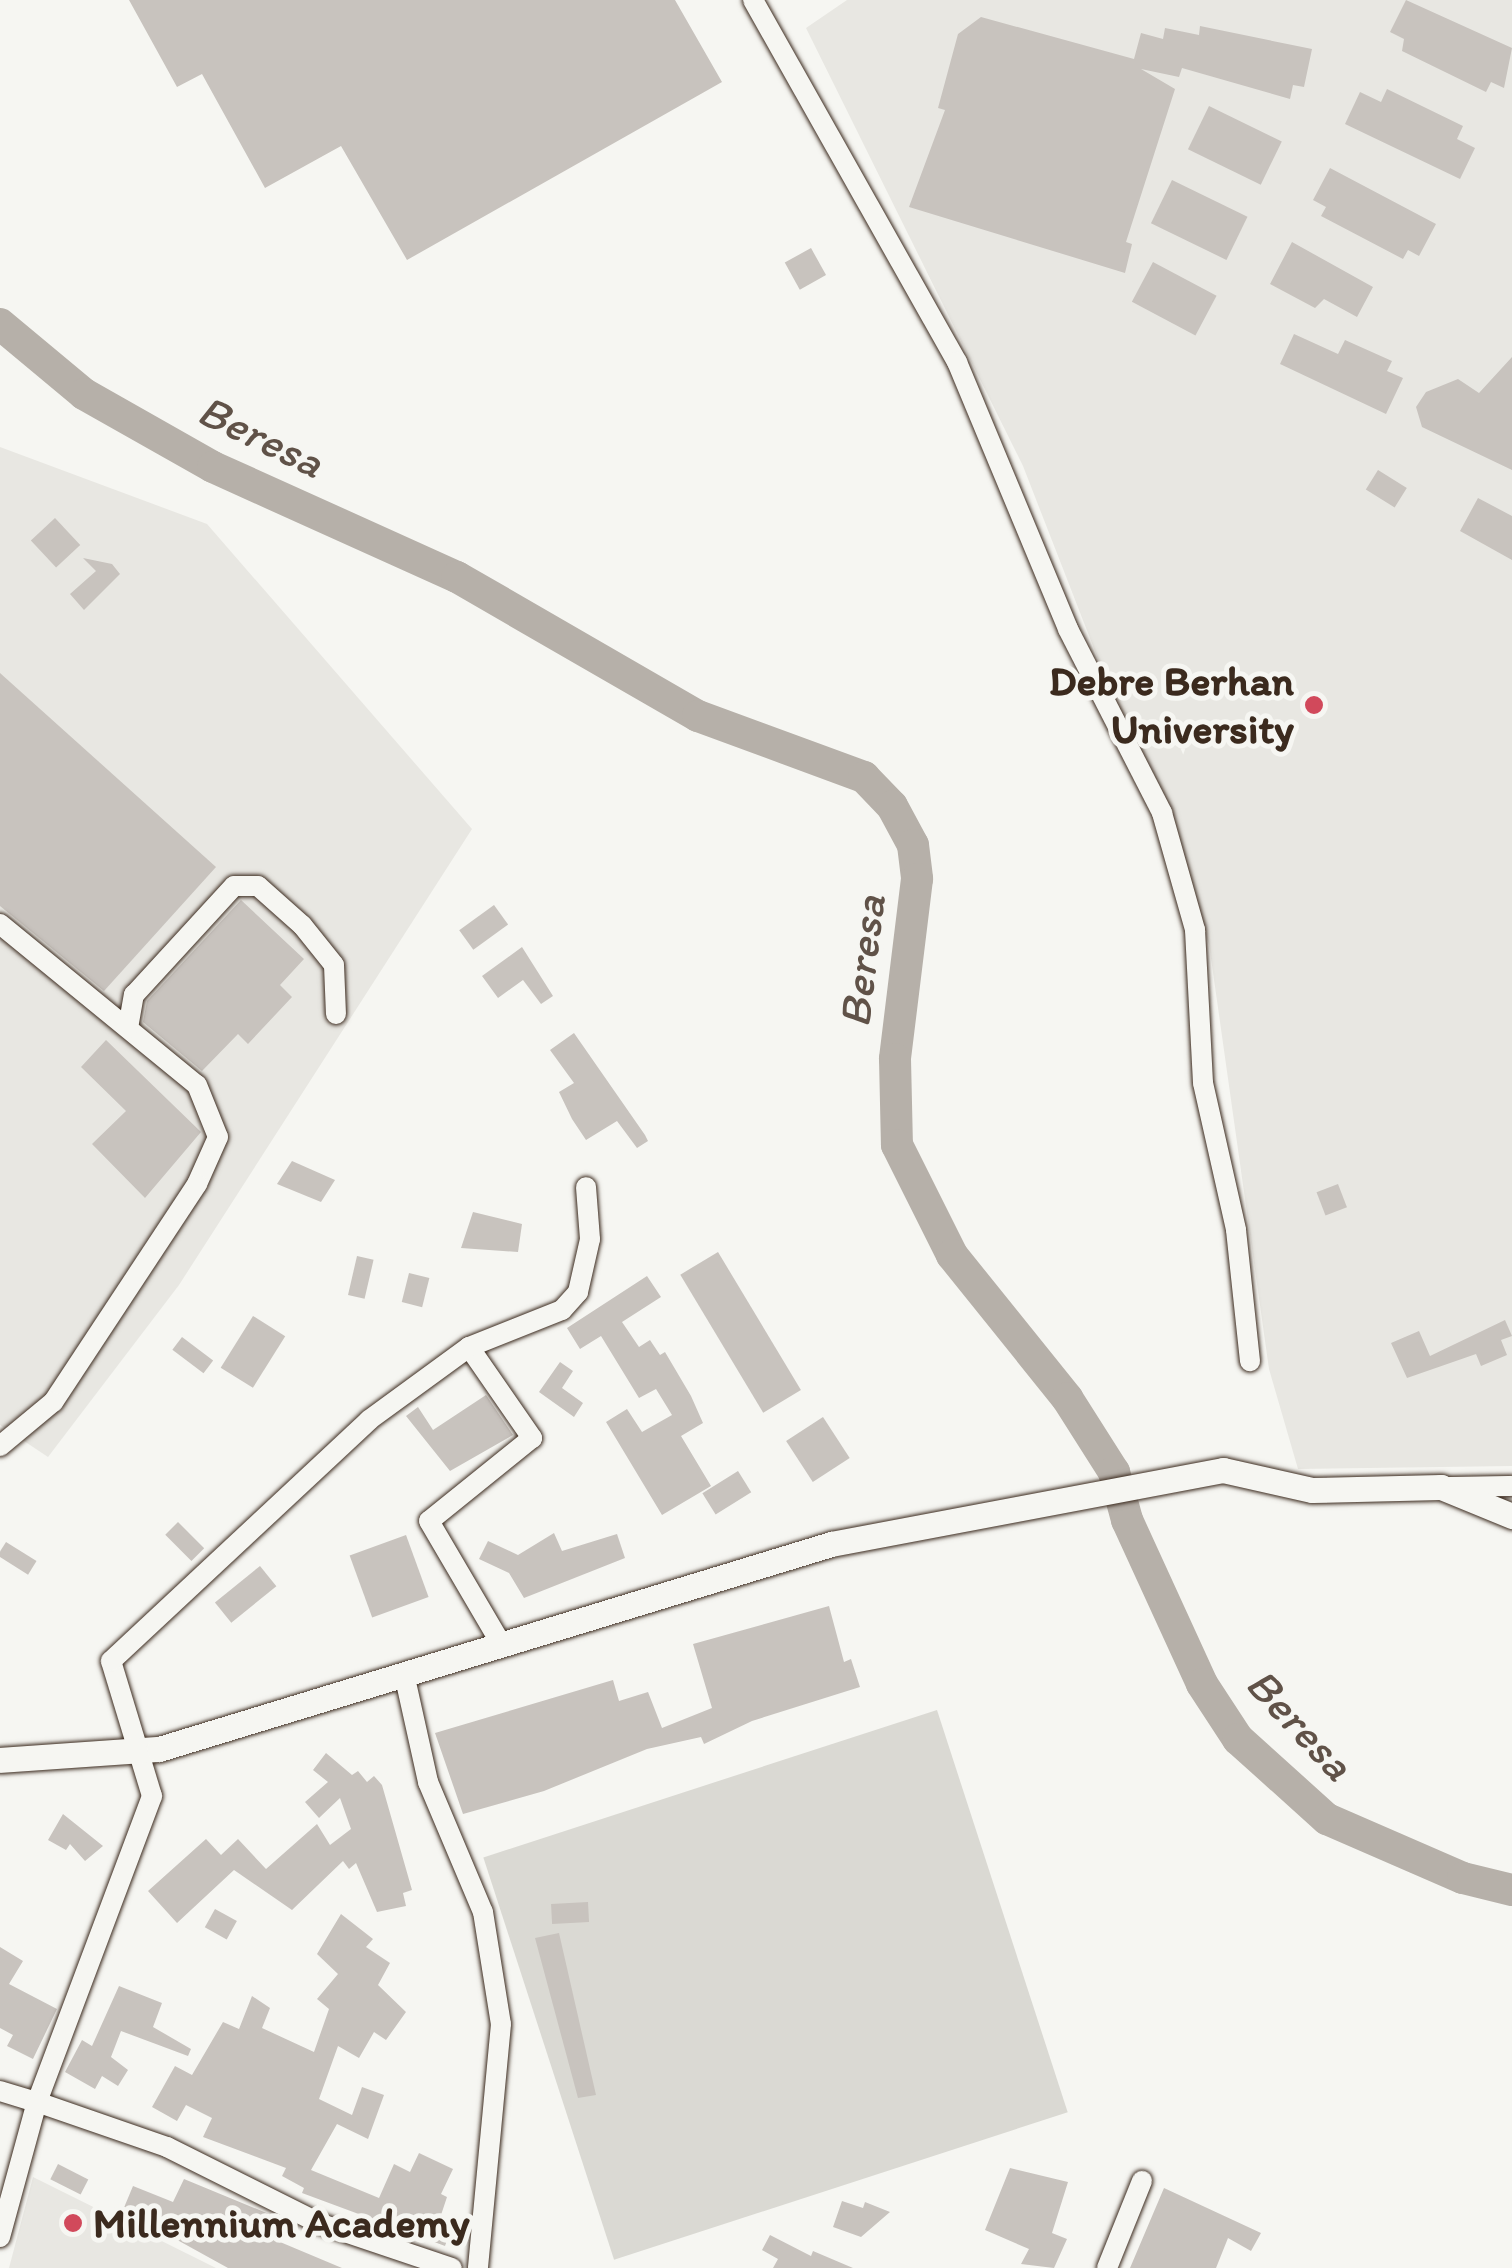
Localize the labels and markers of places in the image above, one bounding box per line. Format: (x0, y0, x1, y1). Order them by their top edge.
place label: Debre Berhan University (1049, 656, 1294, 754)
marker: Debre Berhan University (1303, 694, 1325, 716)
place label: Millennium Academy (93, 2198, 471, 2248)
marker: Millennium Academy (62, 2212, 84, 2234)

